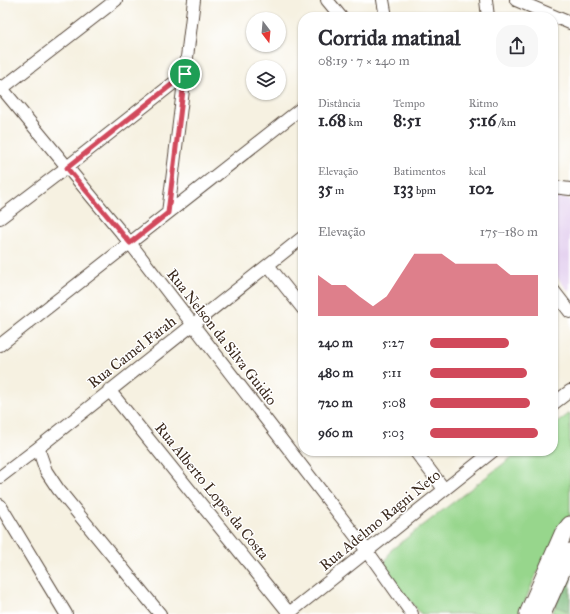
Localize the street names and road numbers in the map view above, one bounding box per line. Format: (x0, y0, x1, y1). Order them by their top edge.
street label: Rua Nelson da Silva Guidio (163, 265, 281, 409)
street label: Rua Camel Farah (84, 312, 180, 392)
street label: Rua Alberto Lopes da Costa (151, 419, 273, 564)
street label: Rua Adelmo Ragni Neto (316, 465, 444, 574)

